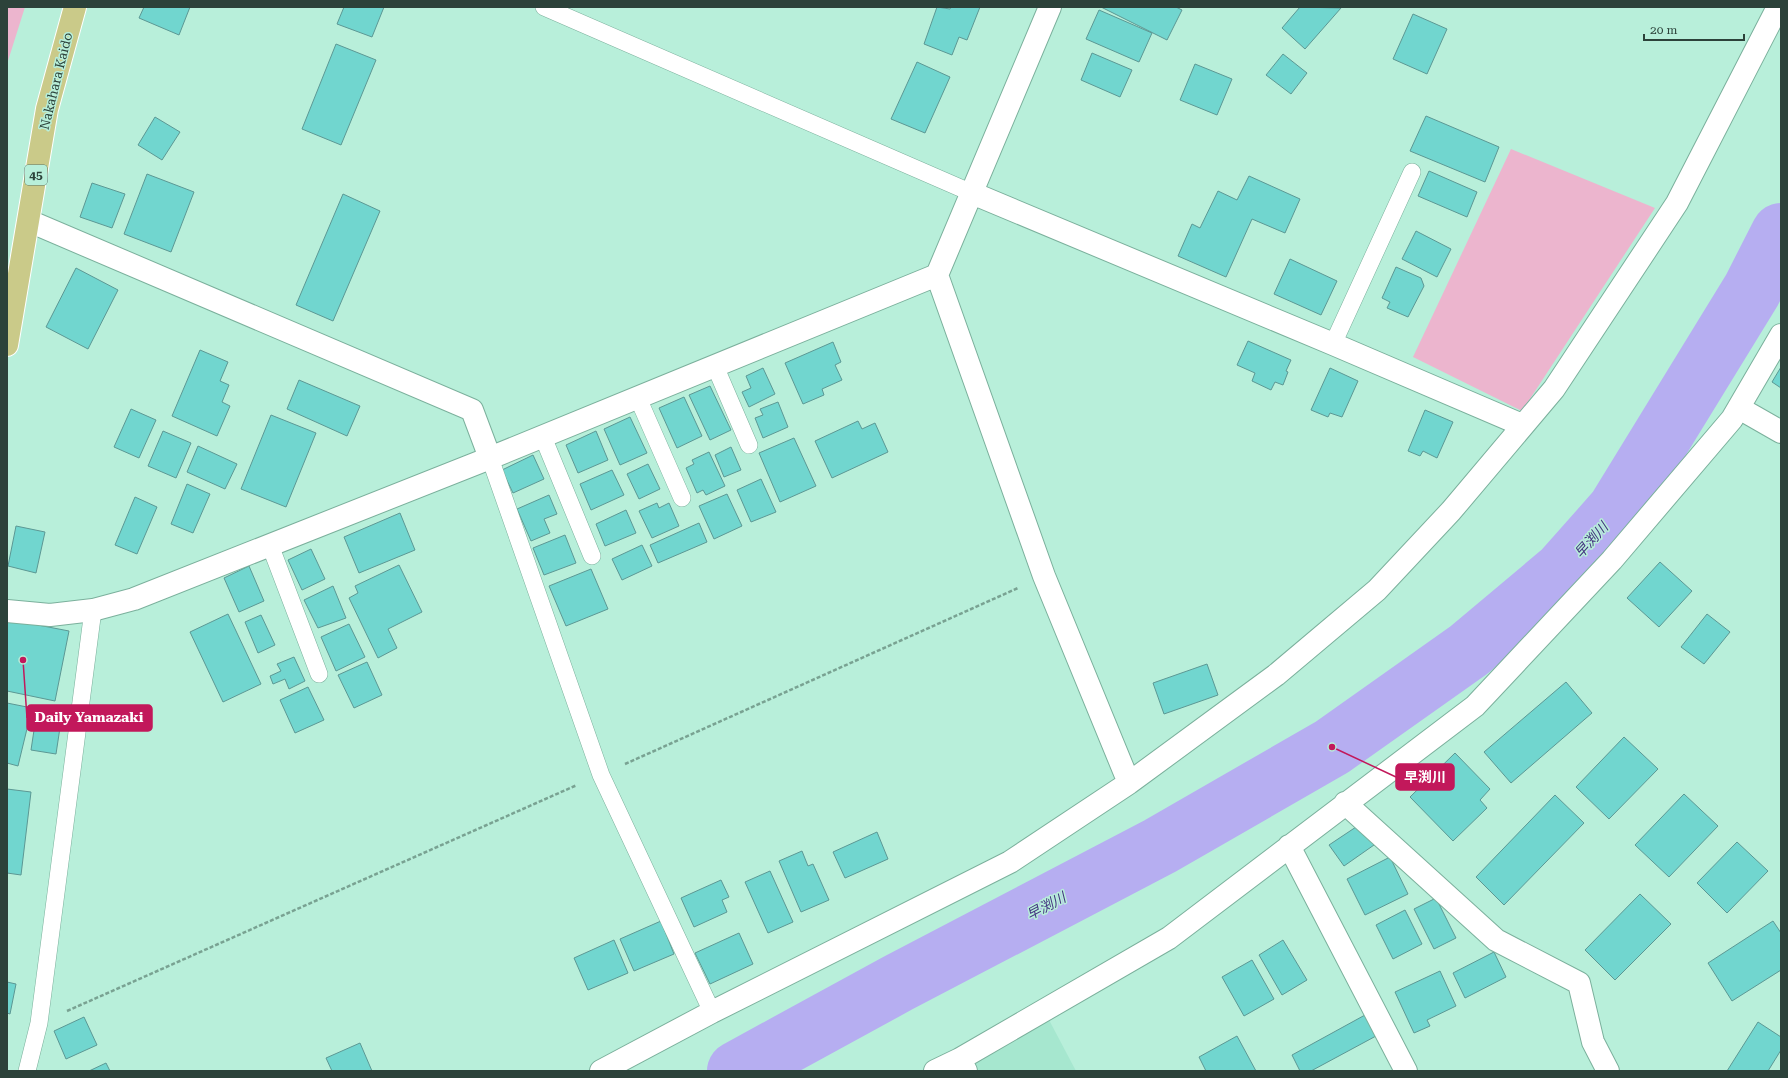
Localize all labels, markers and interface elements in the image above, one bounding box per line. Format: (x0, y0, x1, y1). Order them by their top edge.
scale bar (1644, 16, 1744, 42)
text: 20 m (1650, 23, 1677, 37)
street label: Nakahara Kaido (37, 31, 75, 131)
road number: 45 (25, 165, 47, 185)
water label: 早渕川 (1571, 518, 1612, 561)
callout: Daily Yamazaki (27, 705, 152, 731)
text: Daily Yamazaki (35, 709, 144, 725)
callout: 早渕川 (1396, 764, 1454, 790)
text: 早渕川 (1404, 769, 1446, 785)
water label: 早渕川 (1024, 888, 1070, 923)

